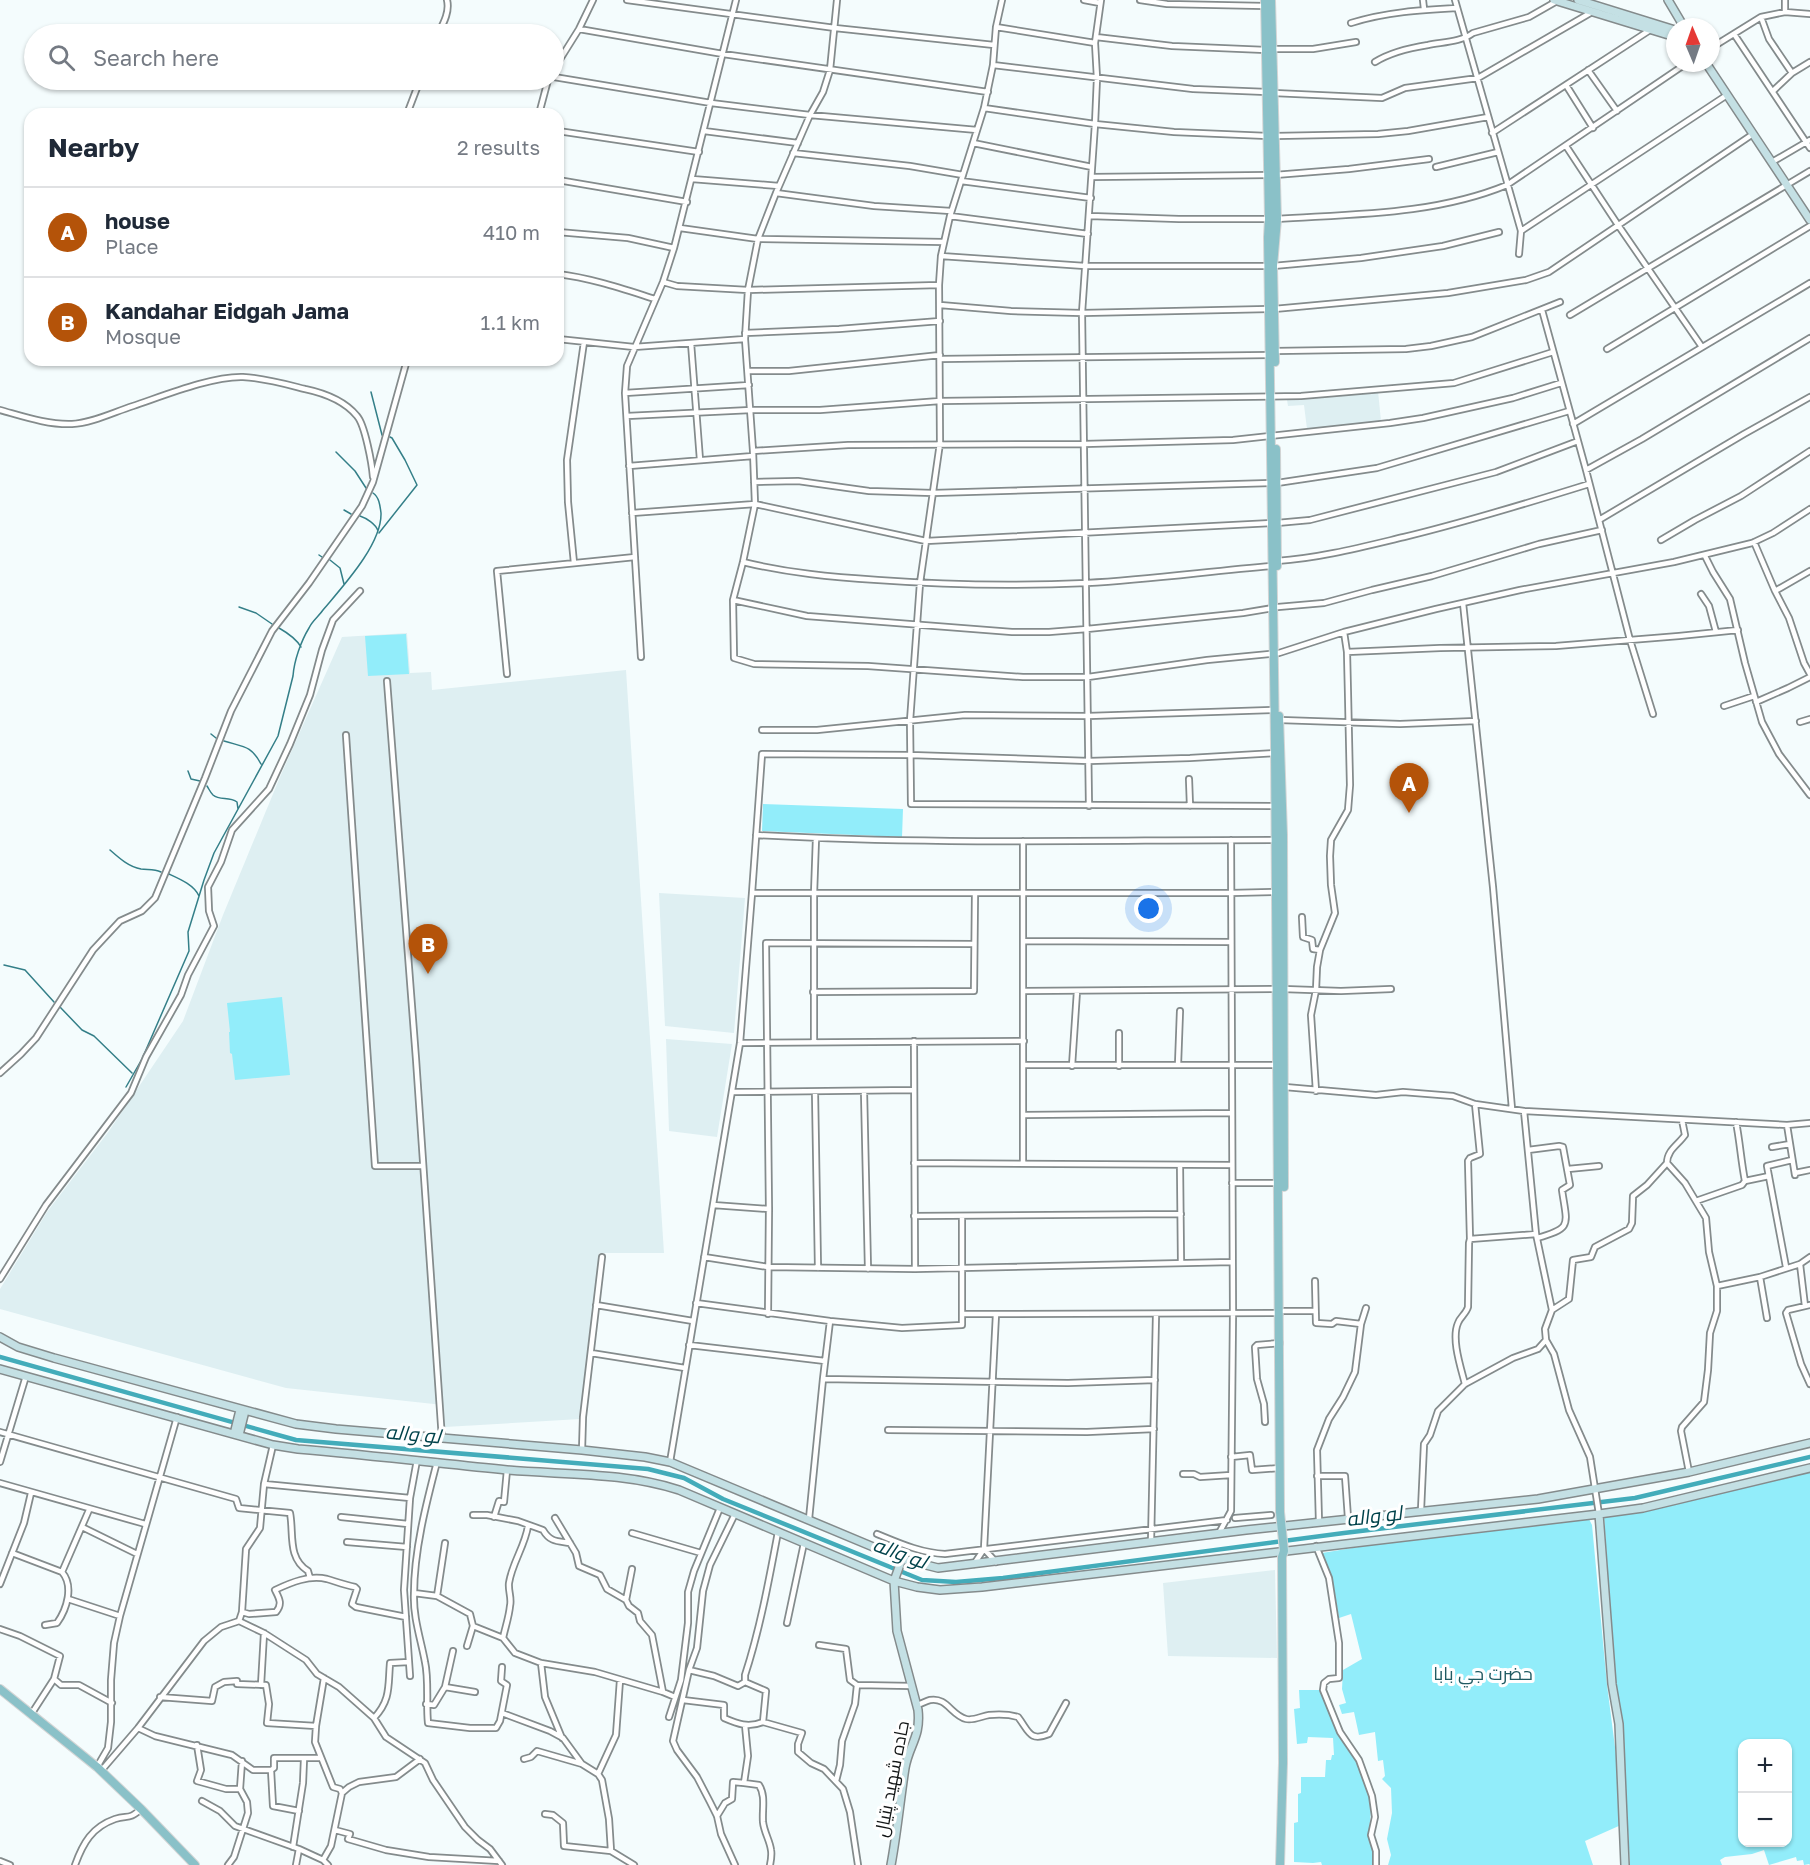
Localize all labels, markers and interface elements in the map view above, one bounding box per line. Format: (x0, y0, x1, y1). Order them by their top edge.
north arrow (1666, 18, 1720, 72)
search box (24, 24, 564, 90)
icon: search (45, 41, 78, 74)
text: Search here (93, 44, 219, 71)
text: Nearby (48, 132, 139, 163)
text: 2 results (457, 135, 540, 159)
text: house (105, 207, 170, 234)
text: A (60, 220, 75, 244)
text: 410 m (483, 220, 540, 244)
text: Place (105, 234, 158, 258)
text: Kandahar Eidgah Jama (105, 297, 349, 324)
text: B (60, 310, 75, 334)
text: 1.1 km (481, 310, 540, 334)
text: Mosque (105, 324, 181, 348)
pin: A (1390, 764, 1428, 813)
your location (1134, 894, 1163, 923)
pin: B (408, 924, 448, 974)
water label: لو واله (384, 1419, 444, 1449)
water label: لو واله (1345, 1499, 1405, 1531)
water label: لو واله (870, 1531, 933, 1575)
park label: حضرت جي بابا (1433, 1662, 1533, 1688)
street label: جاده شهید پتیال (869, 1719, 915, 1839)
map controls (1738, 1739, 1792, 1847)
button: + (1738, 1739, 1792, 1793)
button: − (1738, 1793, 1792, 1847)

